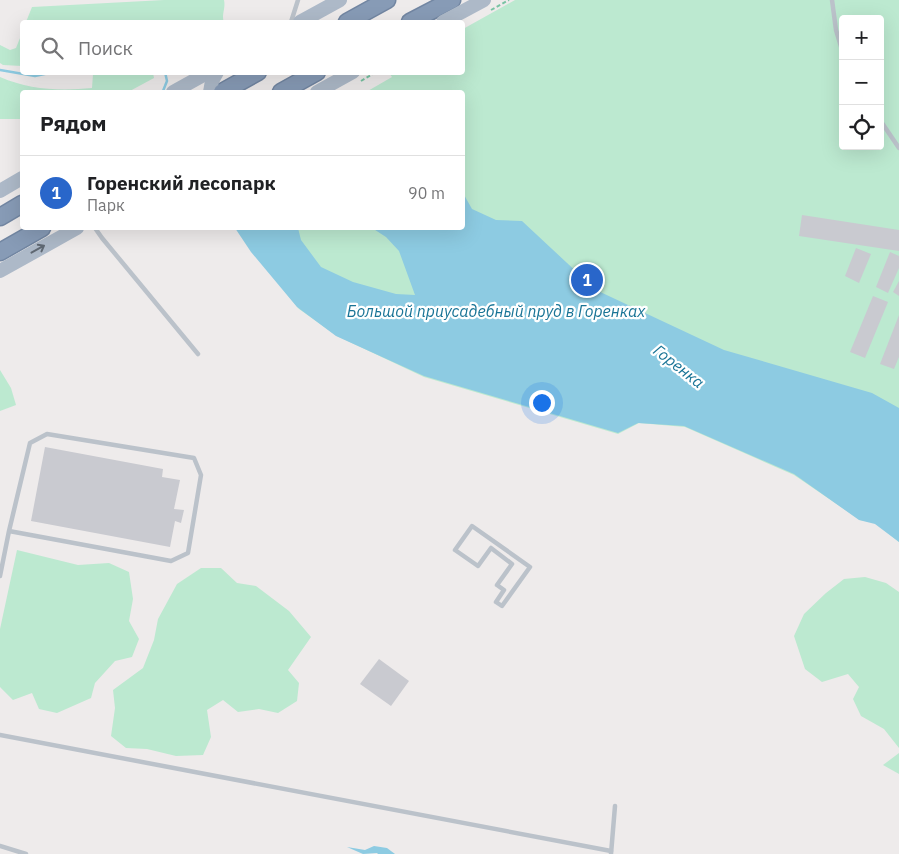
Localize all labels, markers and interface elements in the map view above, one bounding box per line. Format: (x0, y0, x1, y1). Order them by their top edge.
map controls (839, 15, 884, 150)
button: + (839, 15, 884, 60)
search box (20, 20, 465, 75)
icon: search (38, 34, 66, 62)
text: Поиск (78, 36, 133, 60)
button: − (839, 60, 884, 105)
button: locate (839, 105, 884, 150)
text: Рядом (40, 109, 107, 137)
text: Горенский лесопарк (87, 171, 276, 195)
text: 1 (51, 183, 61, 203)
text: 90 m (408, 183, 445, 203)
text: Парк (87, 195, 125, 215)
one-way arrow (31, 244, 46, 254)
pin: 1 (571, 261, 603, 299)
water label: Большой приусадебный пруд в Горенках (347, 301, 646, 321)
water label: Горенка (650, 340, 708, 392)
your location (529, 390, 555, 416)

